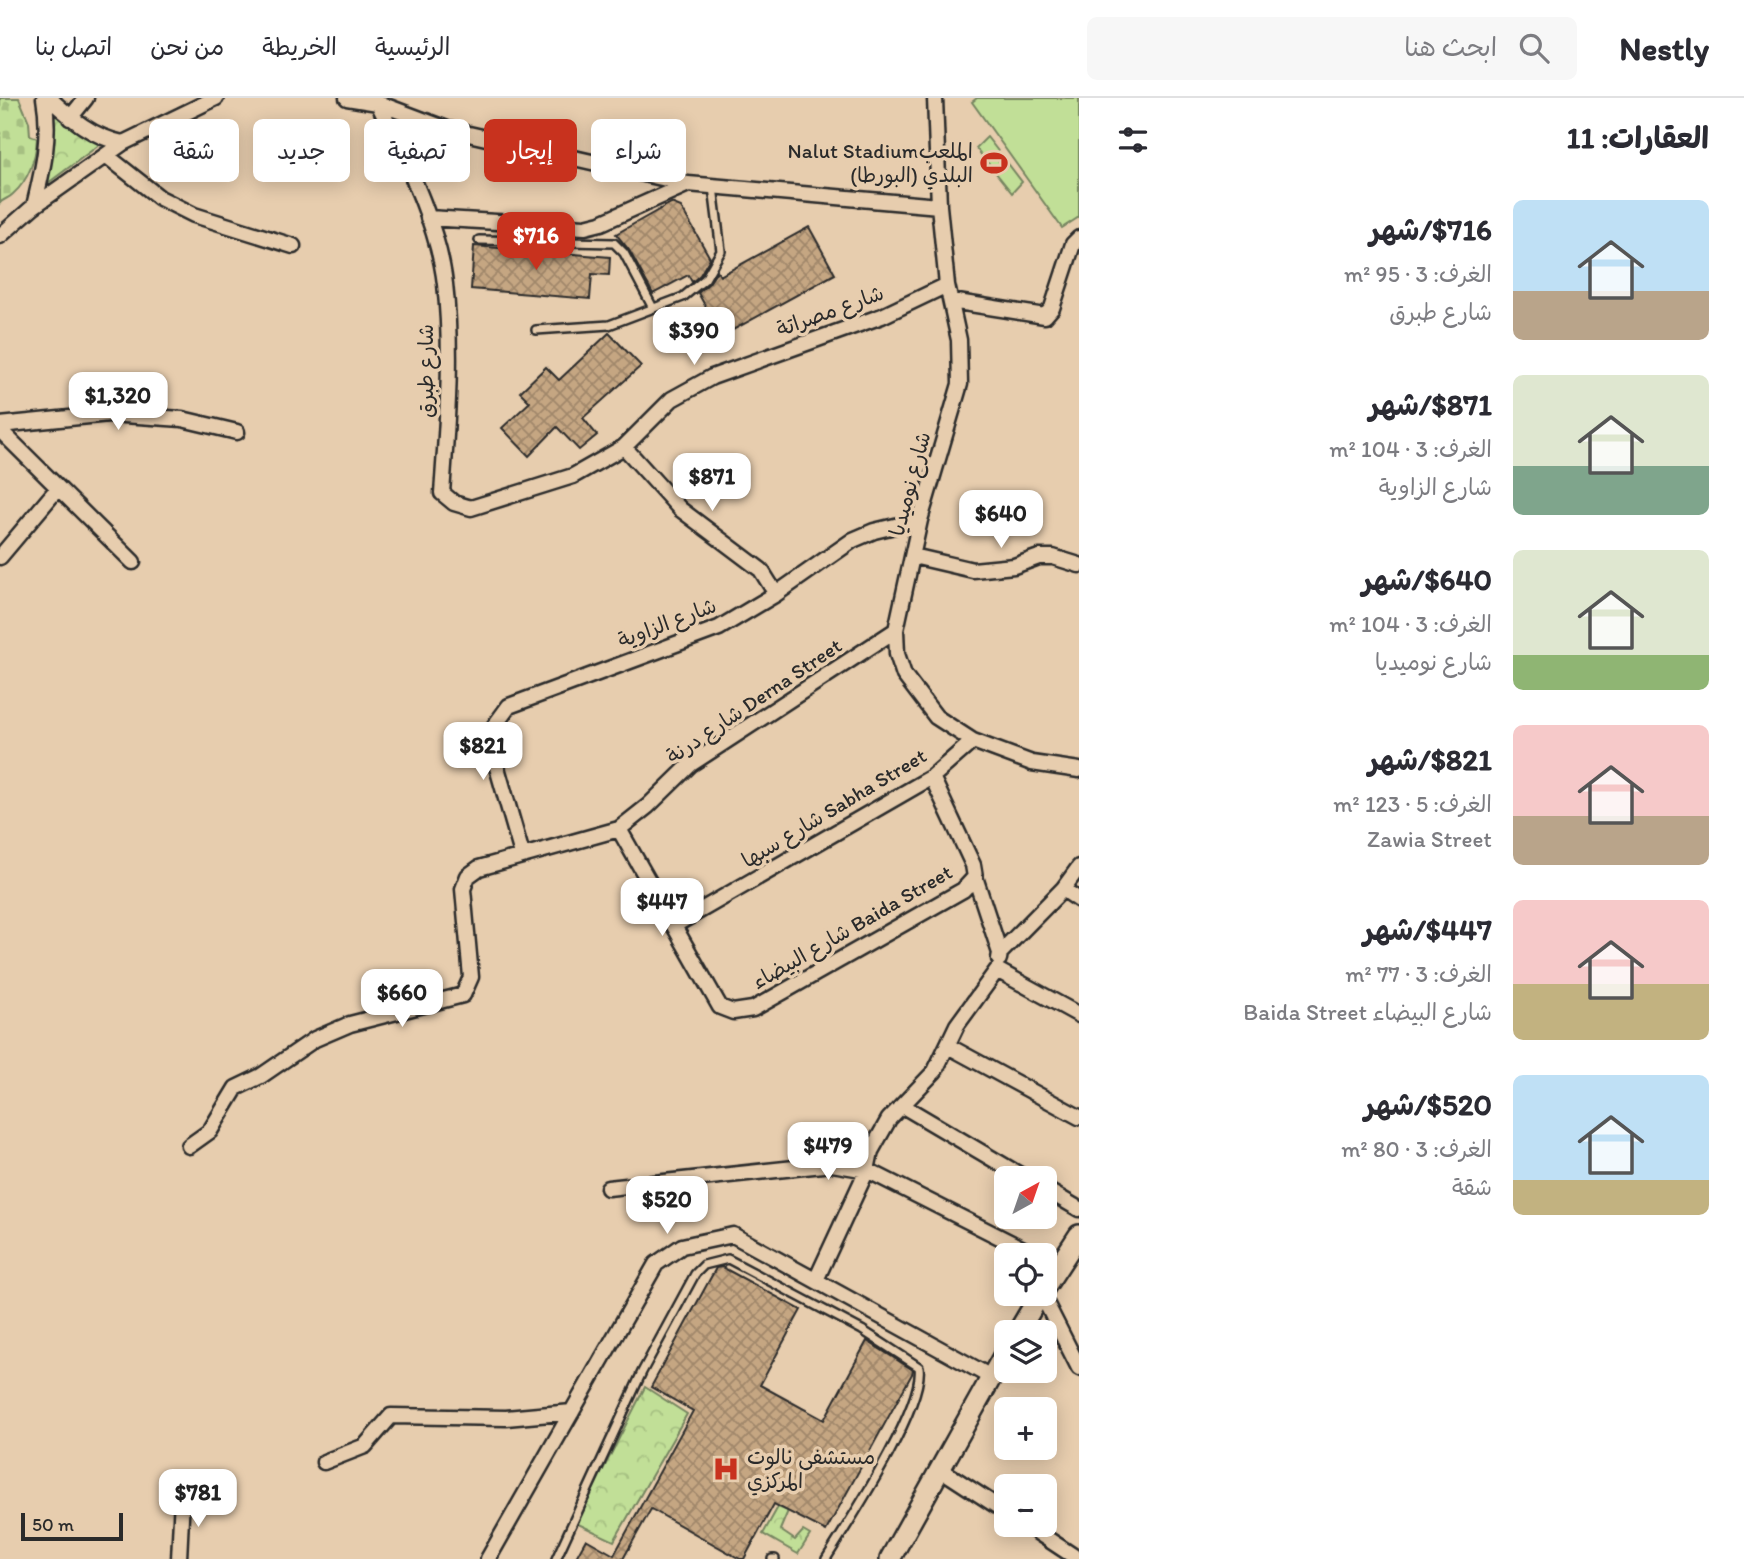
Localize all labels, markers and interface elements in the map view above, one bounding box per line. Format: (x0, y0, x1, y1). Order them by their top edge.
search box (1087, 17, 1577, 80)
icon: search (1515, 29, 1553, 67)
text: Nestly (1619, 29, 1709, 68)
text: ابحث هنا (1404, 31, 1497, 63)
text: اتصل بنا (35, 32, 112, 61)
text: من نحن (150, 32, 224, 61)
text: الخريطة (262, 32, 337, 61)
text: الرئيسية (375, 32, 450, 61)
chip: شقة (149, 119, 239, 182)
chip: جديد (253, 119, 350, 182)
chip: تصفية (364, 119, 470, 182)
chip: إيجار (484, 119, 577, 182)
chip: شراء (591, 119, 686, 182)
text: العقارات: 11 (1567, 119, 1709, 156)
icon: filters (1114, 121, 1152, 159)
place label: Nalut Stadiumالملعب البلدي (البورطا) (788, 138, 973, 190)
sports icon: Nalut Stadiumالملعب البلدي (البورطا) (979, 148, 1009, 178)
text: $716/شهر (1370, 211, 1492, 248)
pin: $716 (495, 212, 577, 272)
text: $716 (513, 221, 559, 249)
icon: home (1569, 228, 1653, 312)
text: الغرف: 3 · 95 m² (1344, 260, 1492, 288)
street label: شارع مصراتة (773, 280, 888, 344)
text: شارع طبرق (1389, 298, 1492, 326)
pin: $390 (653, 308, 735, 367)
text: $390 (669, 316, 719, 344)
street label: شارع طبرق (413, 324, 441, 418)
pin: $1,320 (61, 372, 175, 432)
text: $1,320 (85, 381, 151, 409)
text: $871/شهر (1369, 386, 1492, 423)
icon: home (1569, 403, 1653, 487)
street label: شارع نوميديا (884, 429, 938, 540)
text: الغرف: 3 · 104 m² (1329, 435, 1492, 463)
pin: $871 (671, 454, 753, 513)
text: $871 (689, 462, 735, 490)
text: شارع الزاوية (1379, 473, 1492, 501)
pin: $640 (960, 490, 1042, 550)
text: $640 (975, 499, 1027, 527)
text: $640/شهر (1362, 561, 1492, 598)
icon: home (1569, 578, 1653, 662)
street label: شارع الزاوية (614, 592, 721, 656)
text: الغرف: 3 · 104 m² (1329, 610, 1492, 638)
street label: شارع درنة Derna Street (661, 633, 848, 771)
text: شارع نوميديا (1375, 648, 1492, 676)
pin: $821 (442, 722, 524, 782)
text: $821 (459, 731, 507, 759)
text: $821/شهر (1368, 741, 1492, 778)
street label: شارع سبها Sabha Street (737, 743, 932, 875)
icon: home (1569, 753, 1653, 837)
text: الغرف: 5 · 123 m² (1333, 790, 1492, 818)
text: Zawia Street (1367, 825, 1492, 853)
street label: شارع البيضاء Baida Street (747, 859, 958, 997)
pin: $447 (621, 878, 703, 938)
text: $447 (637, 887, 687, 915)
text: $447/شهر (1363, 911, 1492, 948)
icon: home (1569, 928, 1653, 1012)
text: الغرف: 3 · 77 m² (1345, 960, 1492, 988)
pin: $660 (361, 970, 443, 1029)
text: $660 (377, 978, 427, 1006)
text: شارع البيضاء Baida Street (1243, 998, 1492, 1026)
text: $520/شهر (1364, 1086, 1492, 1123)
icon: home (1569, 1103, 1653, 1187)
pin: $479 (787, 1122, 869, 1182)
text: $479 (804, 1131, 852, 1159)
text: الغرف: 3 · 80 m² (1341, 1135, 1492, 1163)
north arrow (994, 1166, 1057, 1228)
map controls (994, 1166, 1057, 1537)
text: شقة (1452, 1173, 1492, 1201)
pin: $520 (626, 1176, 708, 1236)
text: $520 (642, 1185, 692, 1213)
button: locate (994, 1243, 1057, 1306)
button: layers (994, 1320, 1057, 1383)
button: + (994, 1397, 1057, 1460)
place label: مستشفى نالوت المركزي (747, 1444, 875, 1496)
hospital icon: مستشفى نالوت المركزي (711, 1454, 741, 1484)
pin: $781 (157, 1470, 239, 1529)
button: − (994, 1474, 1057, 1537)
text: $781 (175, 1478, 221, 1506)
scale bar (21, 1510, 122, 1542)
text: 50 m (32, 1513, 74, 1536)

